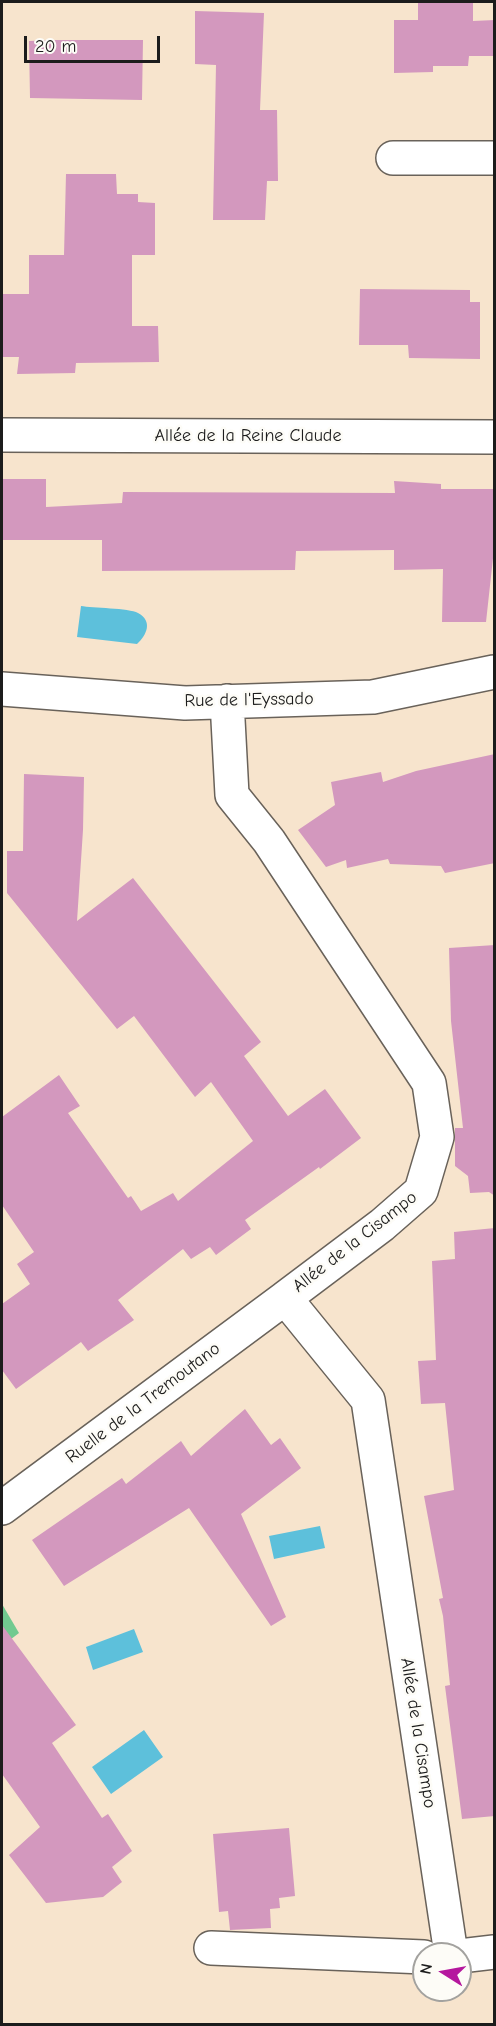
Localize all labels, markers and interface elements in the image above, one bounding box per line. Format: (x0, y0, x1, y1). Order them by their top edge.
scale bar (27, 24, 164, 62)
text: 20 m (35, 36, 76, 57)
street label: Allée de la Reine Claude (155, 425, 341, 447)
street label: Rue de l'Eyssado (184, 688, 314, 712)
street label: Allée de la Cisampo (288, 1187, 422, 1297)
street label: Ruelle de la Tremoutano (61, 1338, 225, 1468)
street label: Allée de la Cisampo (395, 1656, 441, 1810)
north arrow (412, 1942, 472, 2002)
text: N (416, 1962, 436, 1976)

